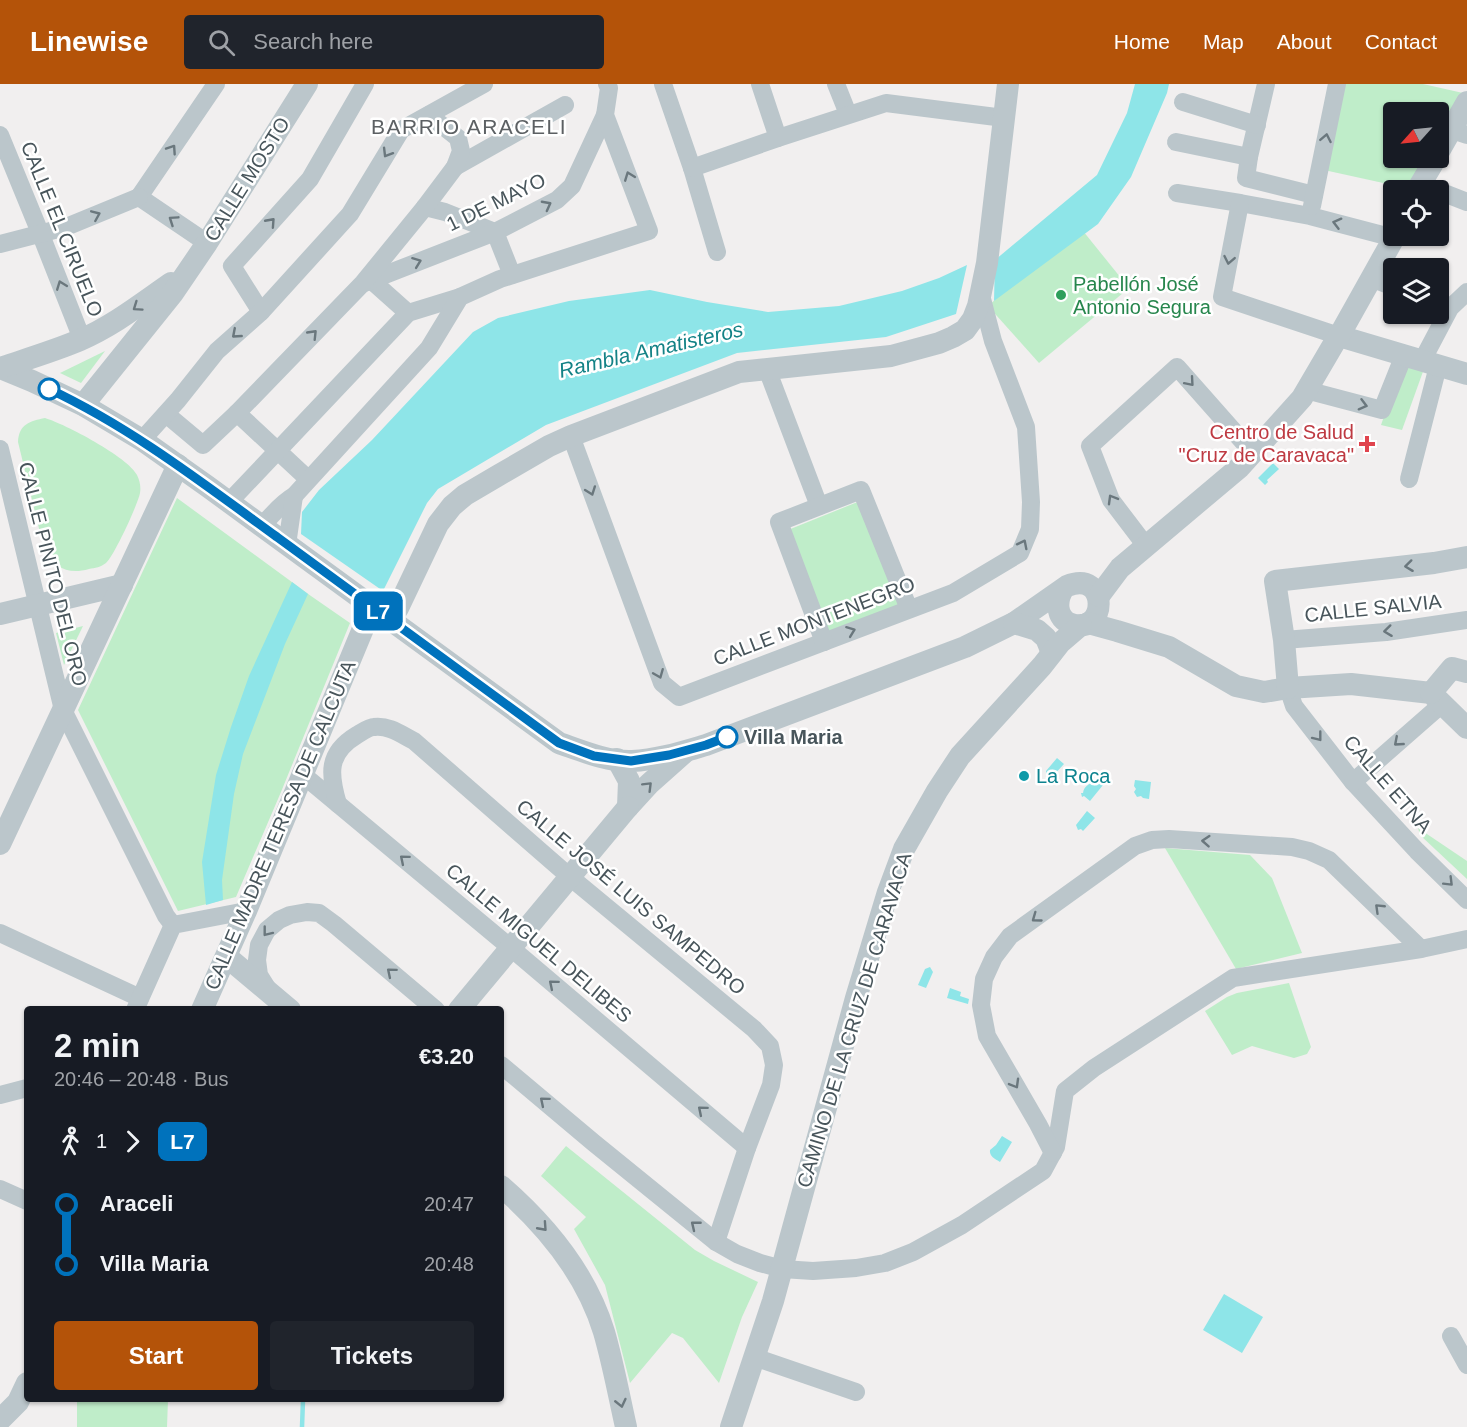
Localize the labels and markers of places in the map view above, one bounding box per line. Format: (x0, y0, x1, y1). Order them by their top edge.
place label: Pabellón José Antonio Segura (1073, 273, 1212, 318)
marker: Pabellón José Antonio Segura (1054, 288, 1068, 302)
unlabelled marker (38, 378, 60, 400)
place label: Centro de Salud "Cruz de Caravaca" (1179, 421, 1354, 466)
marker: Centro de Salud "Cruz de Caravaca" (1358, 435, 1376, 453)
marker: Villa Maria (716, 726, 738, 748)
place label: Villa Maria (744, 726, 843, 748)
place label: La Roca (1036, 765, 1111, 787)
marker: La Roca (1017, 769, 1031, 783)

